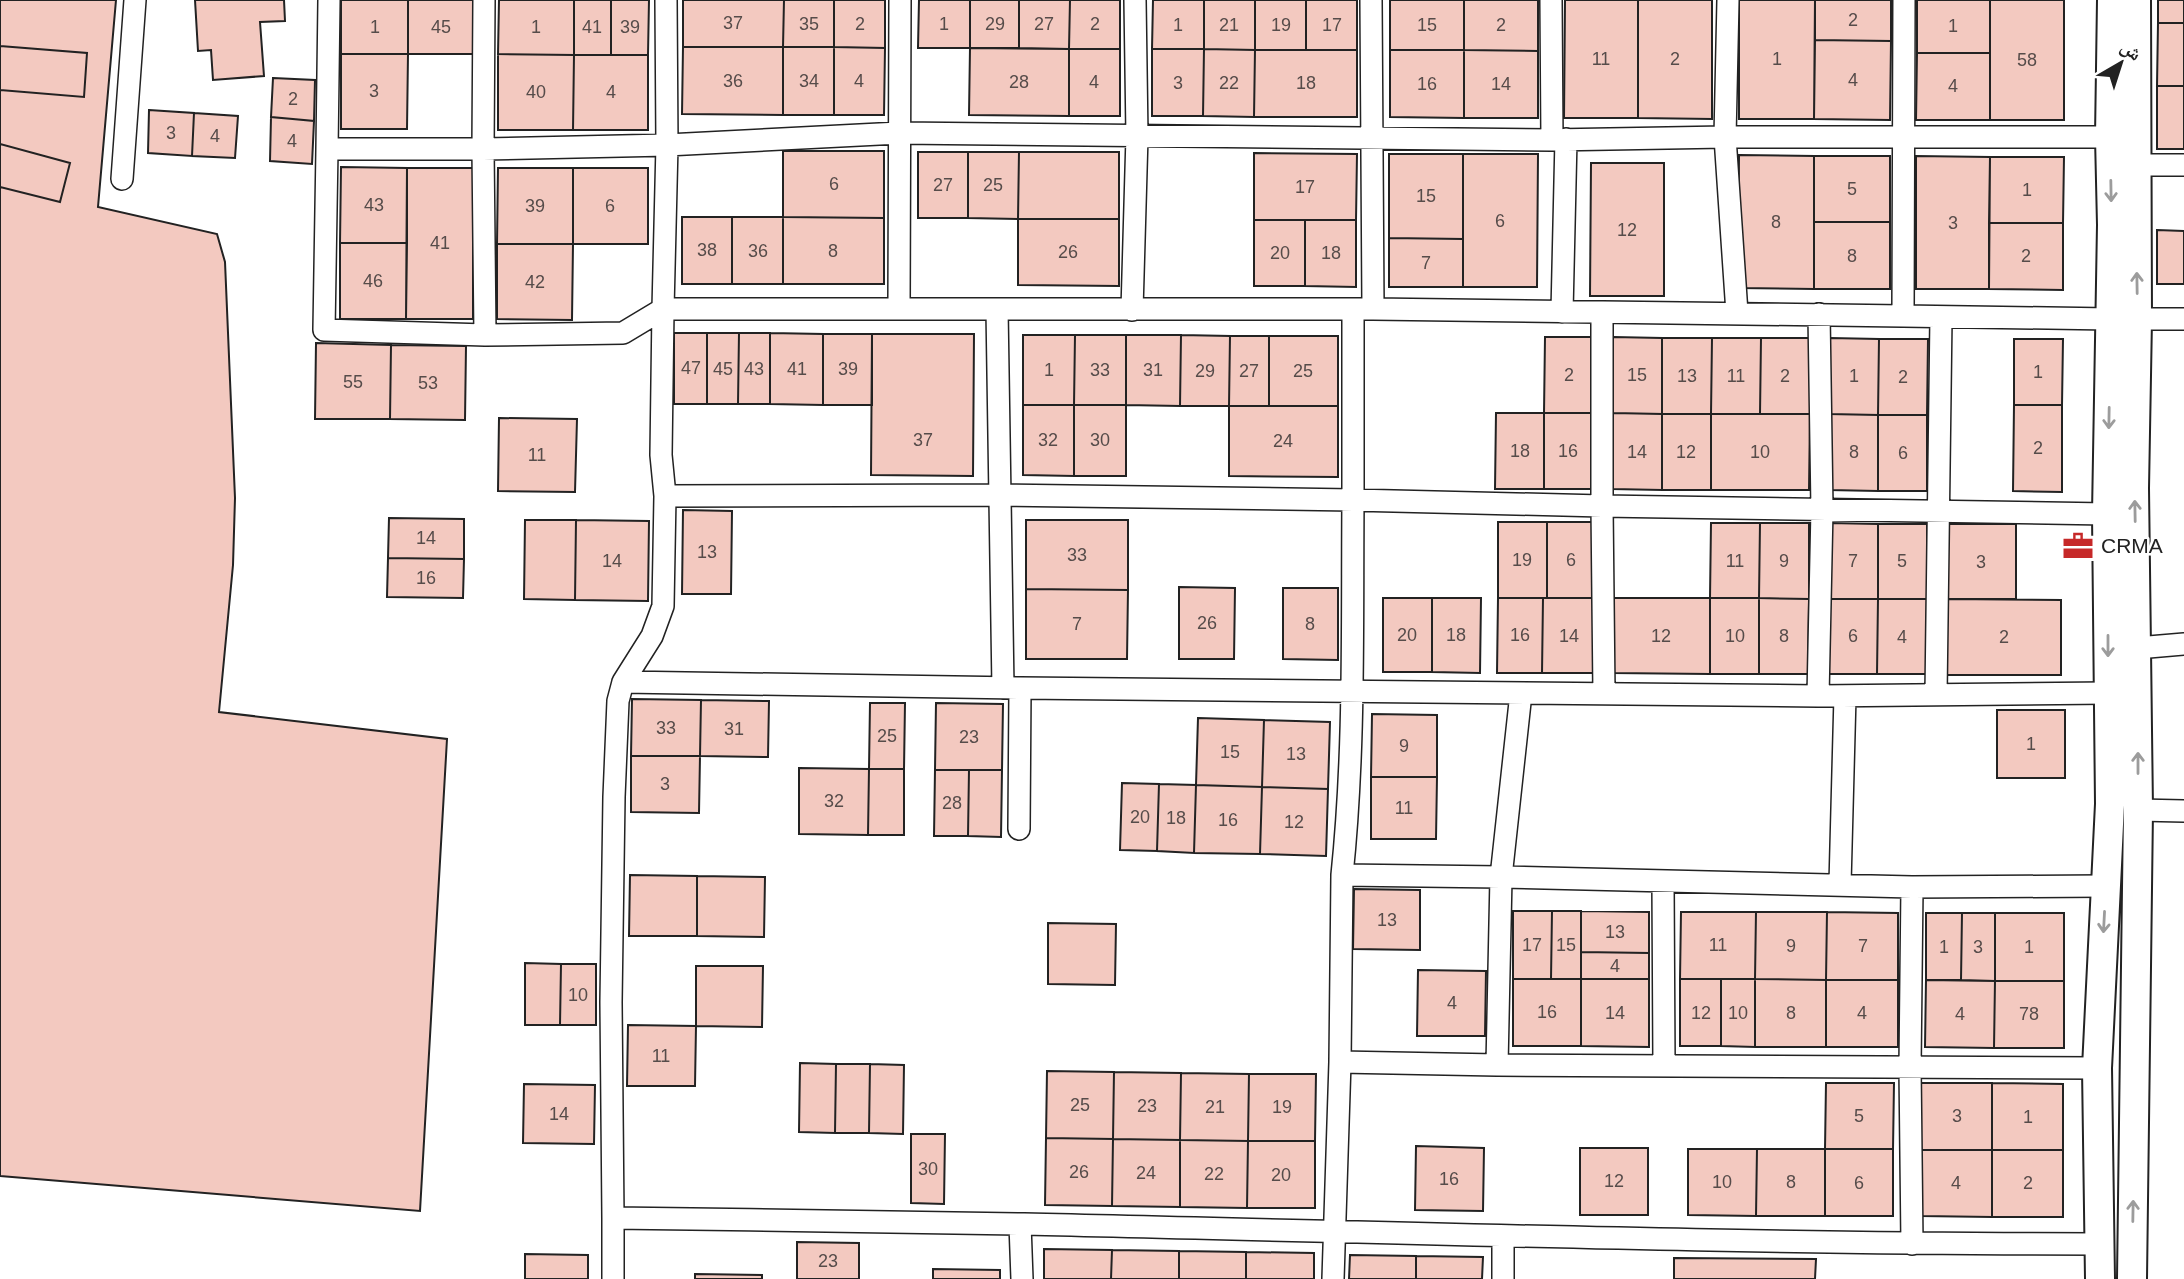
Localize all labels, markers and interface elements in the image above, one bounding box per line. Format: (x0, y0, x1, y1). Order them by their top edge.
house number: 2 (1848, 10, 1858, 30)
house number: 37 (723, 13, 743, 33)
house number: 35 (799, 14, 819, 34)
house number: 2 (855, 14, 865, 34)
house number: 1 (939, 14, 949, 34)
house number: 29 (985, 14, 1005, 34)
house number: 27 (1034, 14, 1054, 34)
house number: 2 (1090, 14, 1100, 34)
house number: 1 (1173, 15, 1183, 35)
house number: 21 (1219, 15, 1239, 35)
house number: 19 (1271, 15, 1291, 35)
house number: 17 (1322, 15, 1342, 35)
house number: 15 (1417, 15, 1437, 35)
house number: 2 (1496, 15, 1506, 35)
house number: 1 (1948, 16, 1958, 36)
house number: 1 (370, 17, 380, 37)
house number: 45 (431, 17, 451, 37)
house number: 1 (531, 17, 541, 37)
house number: 41 (582, 17, 602, 37)
house number: 39 (620, 17, 640, 37)
north arrow (2086, 28, 2156, 98)
text: ش (2116, 36, 2146, 65)
house number: 11 (1592, 49, 1610, 69)
house number: 2 (1670, 49, 1680, 69)
house number: 1 (1772, 49, 1782, 69)
house number: 58 (2017, 50, 2037, 70)
house number: 4 (1848, 70, 1858, 90)
house number: 36 (723, 71, 743, 91)
house number: 34 (799, 71, 819, 91)
house number: 4 (854, 71, 864, 91)
house number: 28 (1009, 72, 1029, 92)
house number: 4 (1089, 72, 1099, 92)
house number: 3 (1173, 73, 1183, 93)
house number: 22 (1219, 73, 1239, 93)
house number: 18 (1296, 73, 1316, 93)
house number: 16 (1417, 74, 1437, 94)
house number: 14 (1491, 74, 1511, 94)
house number: 4 (1948, 76, 1958, 96)
house number: 3 (369, 81, 379, 101)
house number: 40 (526, 82, 546, 102)
house number: 4 (606, 82, 616, 102)
house number: 2 (288, 89, 298, 109)
house number: 3 (166, 123, 176, 143)
house number: 4 (210, 126, 220, 146)
house number: 4 (287, 131, 297, 151)
house number: 6 (829, 174, 839, 194)
house number: 27 (933, 175, 953, 195)
house number: 25 (983, 175, 1003, 195)
house number: 17 (1295, 177, 1315, 197)
house number: 5 (1847, 179, 1857, 199)
one-way arrow (2104, 179, 2117, 202)
house number: 1 (2022, 180, 2032, 200)
house number: 15 (1416, 186, 1436, 206)
house number: 43 (364, 195, 384, 215)
house number: 39 (525, 196, 545, 216)
house number: 6 (605, 196, 615, 216)
house number: 6 (1495, 211, 1505, 231)
house number: 8 (1771, 212, 1781, 232)
house number: 3 (1948, 213, 1958, 233)
house number: 12 (1617, 220, 1637, 240)
house number: 41 (430, 233, 450, 253)
house number: 38 (697, 240, 717, 260)
house number: 36 (748, 241, 768, 261)
house number: 8 (828, 241, 838, 261)
house number: 26 (1058, 242, 1078, 262)
house number: 20 (1270, 243, 1290, 263)
house number: 18 (1321, 243, 1341, 263)
house number: 8 (1847, 246, 1857, 266)
house number: 2 (2021, 246, 2031, 266)
house number: 7 (1421, 253, 1431, 273)
house number: 46 (363, 271, 383, 291)
house number: 42 (525, 272, 545, 292)
one-way arrow (2130, 272, 2144, 295)
house number: 47 (681, 358, 701, 378)
house number: 45 (713, 359, 733, 379)
house number: 43 (744, 359, 764, 379)
house number: 41 (787, 359, 807, 379)
house number: 39 (838, 359, 858, 379)
house number: 1 (1044, 360, 1054, 380)
house number: 33 (1090, 360, 1110, 380)
house number: 31 (1143, 360, 1163, 380)
house number: 29 (1195, 361, 1215, 381)
house number: 27 (1239, 361, 1259, 381)
house number: 25 (1293, 361, 1313, 381)
house number: 1 (2033, 362, 2043, 382)
house number: 2 (1564, 365, 1574, 385)
house number: 15 (1627, 365, 1647, 385)
house number: 13 (1677, 366, 1697, 386)
house number: 11 (1727, 366, 1745, 386)
house number: 2 (1780, 366, 1790, 386)
house number: 1 (1849, 366, 1859, 386)
house number: 2 (1898, 367, 1908, 387)
house number: 55 (343, 372, 363, 392)
house number: 53 (418, 373, 438, 393)
one-way arrow (2102, 406, 2116, 429)
house number: 37 (913, 430, 933, 450)
house number: 32 (1038, 430, 1058, 450)
house number: 30 (1090, 430, 1110, 450)
house number: 24 (1273, 431, 1293, 451)
house number: 2 (2033, 438, 2043, 458)
house number: 18 (1510, 441, 1530, 461)
house number: 16 (1558, 441, 1578, 461)
house number: 14 (1627, 442, 1647, 462)
house number: 12 (1676, 442, 1696, 462)
house number: 10 (1750, 442, 1770, 462)
house number: 8 (1849, 442, 1859, 462)
house number: 6 (1898, 443, 1908, 463)
house number: 11 (528, 445, 546, 465)
one-way arrow (2128, 500, 2142, 523)
house number: 14 (416, 528, 436, 548)
office icon: CRMA (2061, 529, 2095, 563)
place label: CRMA (2101, 534, 2163, 557)
house number: 13 (697, 542, 717, 562)
house number: 33 (1067, 545, 1087, 565)
house number: 19 (1512, 550, 1532, 570)
house number: 6 (1566, 550, 1576, 570)
house number: 14 (602, 551, 622, 571)
house number: 11 (1726, 551, 1744, 571)
house number: 9 (1779, 551, 1789, 571)
house number: 7 (1848, 551, 1858, 571)
house number: 5 (1897, 551, 1907, 571)
house number: 3 (1976, 552, 1986, 572)
house number: 16 (416, 568, 436, 588)
house number: 26 (1197, 613, 1217, 633)
house number: 7 (1072, 614, 1082, 634)
house number: 8 (1305, 614, 1315, 634)
house number: 20 (1397, 625, 1417, 645)
house number: 18 (1446, 625, 1466, 645)
house number: 16 (1510, 625, 1530, 645)
house number: 14 (1559, 626, 1579, 646)
house number: 12 (1651, 626, 1671, 646)
house number: 10 (1725, 626, 1745, 646)
house number: 8 (1779, 626, 1789, 646)
house number: 6 (1848, 626, 1858, 646)
house number: 4 (1897, 627, 1907, 647)
house number: 2 (1999, 627, 2009, 647)
one-way arrow (2101, 634, 2115, 657)
house number: 33 (656, 718, 676, 738)
house number: 31 (724, 719, 744, 739)
house number: 25 (877, 726, 897, 746)
house number: 23 (959, 727, 979, 747)
house number: 1 (2026, 734, 2036, 754)
house number: 9 (1399, 736, 1409, 756)
house number: 15 (1220, 742, 1240, 762)
house number: 13 (1286, 744, 1306, 764)
one-way arrow (2131, 752, 2145, 775)
house number: 3 (660, 774, 670, 794)
house number: 32 (824, 791, 844, 811)
house number: 28 (942, 793, 962, 813)
house number: 11 (1395, 798, 1413, 818)
house number: 20 (1130, 807, 1150, 827)
house number: 18 (1166, 808, 1186, 828)
house number: 16 (1218, 810, 1238, 830)
house number: 12 (1284, 812, 1304, 832)
house number: 13 (1377, 910, 1397, 930)
one-way arrow (2097, 910, 2110, 933)
house number: 13 (1605, 922, 1625, 942)
house number: 17 (1522, 935, 1542, 955)
house number: 15 (1556, 935, 1576, 955)
house number: 11 (1709, 935, 1727, 955)
house number: 9 (1786, 936, 1796, 956)
house number: 7 (1858, 936, 1868, 956)
house number: 1 (1939, 937, 1949, 957)
house number: 3 (1973, 937, 1983, 957)
house number: 1 (2024, 937, 2034, 957)
house number: 4 (1610, 956, 1620, 976)
house number: 10 (568, 985, 588, 1005)
house number: 4 (1447, 993, 1457, 1013)
house number: 16 (1537, 1002, 1557, 1022)
house number: 14 (1605, 1003, 1625, 1023)
house number: 12 (1691, 1003, 1711, 1023)
house number: 10 (1728, 1003, 1748, 1023)
house number: 8 (1786, 1003, 1796, 1023)
house number: 4 (1857, 1003, 1867, 1023)
house number: 4 (1955, 1004, 1965, 1024)
house number: 78 (2019, 1004, 2039, 1024)
house number: 11 (652, 1046, 670, 1066)
house number: 25 (1070, 1095, 1090, 1115)
house number: 23 (1137, 1096, 1157, 1116)
house number: 21 (1205, 1097, 1225, 1117)
house number: 19 (1272, 1097, 1292, 1117)
house number: 14 (549, 1104, 569, 1124)
house number: 5 (1854, 1106, 1864, 1126)
house number: 3 (1952, 1106, 1962, 1126)
house number: 1 (2023, 1107, 2033, 1127)
house number: 30 (918, 1159, 938, 1179)
house number: 26 (1069, 1162, 1089, 1182)
house number: 24 (1136, 1163, 1156, 1183)
house number: 22 (1204, 1164, 1224, 1184)
house number: 20 (1271, 1165, 1291, 1185)
house number: 16 (1439, 1169, 1459, 1189)
house number: 12 (1604, 1171, 1624, 1191)
house number: 10 (1712, 1172, 1732, 1192)
house number: 8 (1786, 1172, 1796, 1192)
house number: 6 (1854, 1173, 1864, 1193)
house number: 4 (1951, 1173, 1961, 1193)
house number: 2 (2023, 1173, 2033, 1193)
one-way arrow (2126, 1200, 2139, 1223)
house number: 23 (818, 1251, 838, 1271)

